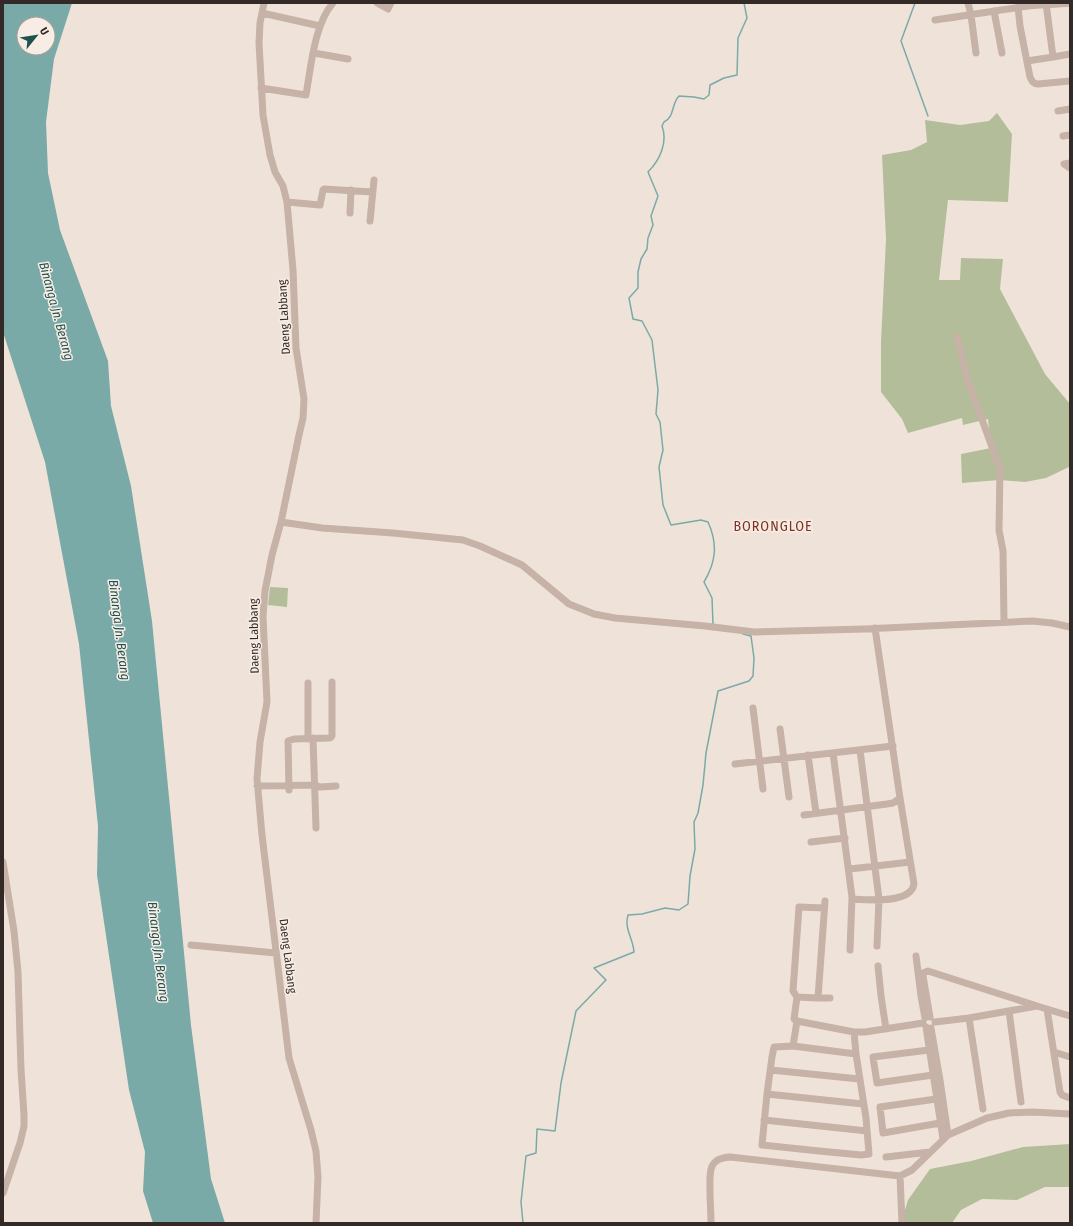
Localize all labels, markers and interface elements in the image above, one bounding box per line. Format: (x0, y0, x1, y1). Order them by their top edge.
north arrow (16, 16, 56, 56)
text: U (37, 25, 51, 37)
water label: Binanga Jn. Berang (36, 260, 77, 362)
street label: Daeng Labbang (275, 279, 293, 355)
district label: BORONGLOE (733, 518, 813, 535)
water label: Binanga Jn. Berang (106, 579, 133, 681)
street label: Daeng Labbang (246, 598, 262, 674)
water label: Binanga Jn. Berang (145, 901, 172, 1003)
street label: Daeng Labbang (276, 918, 300, 994)

